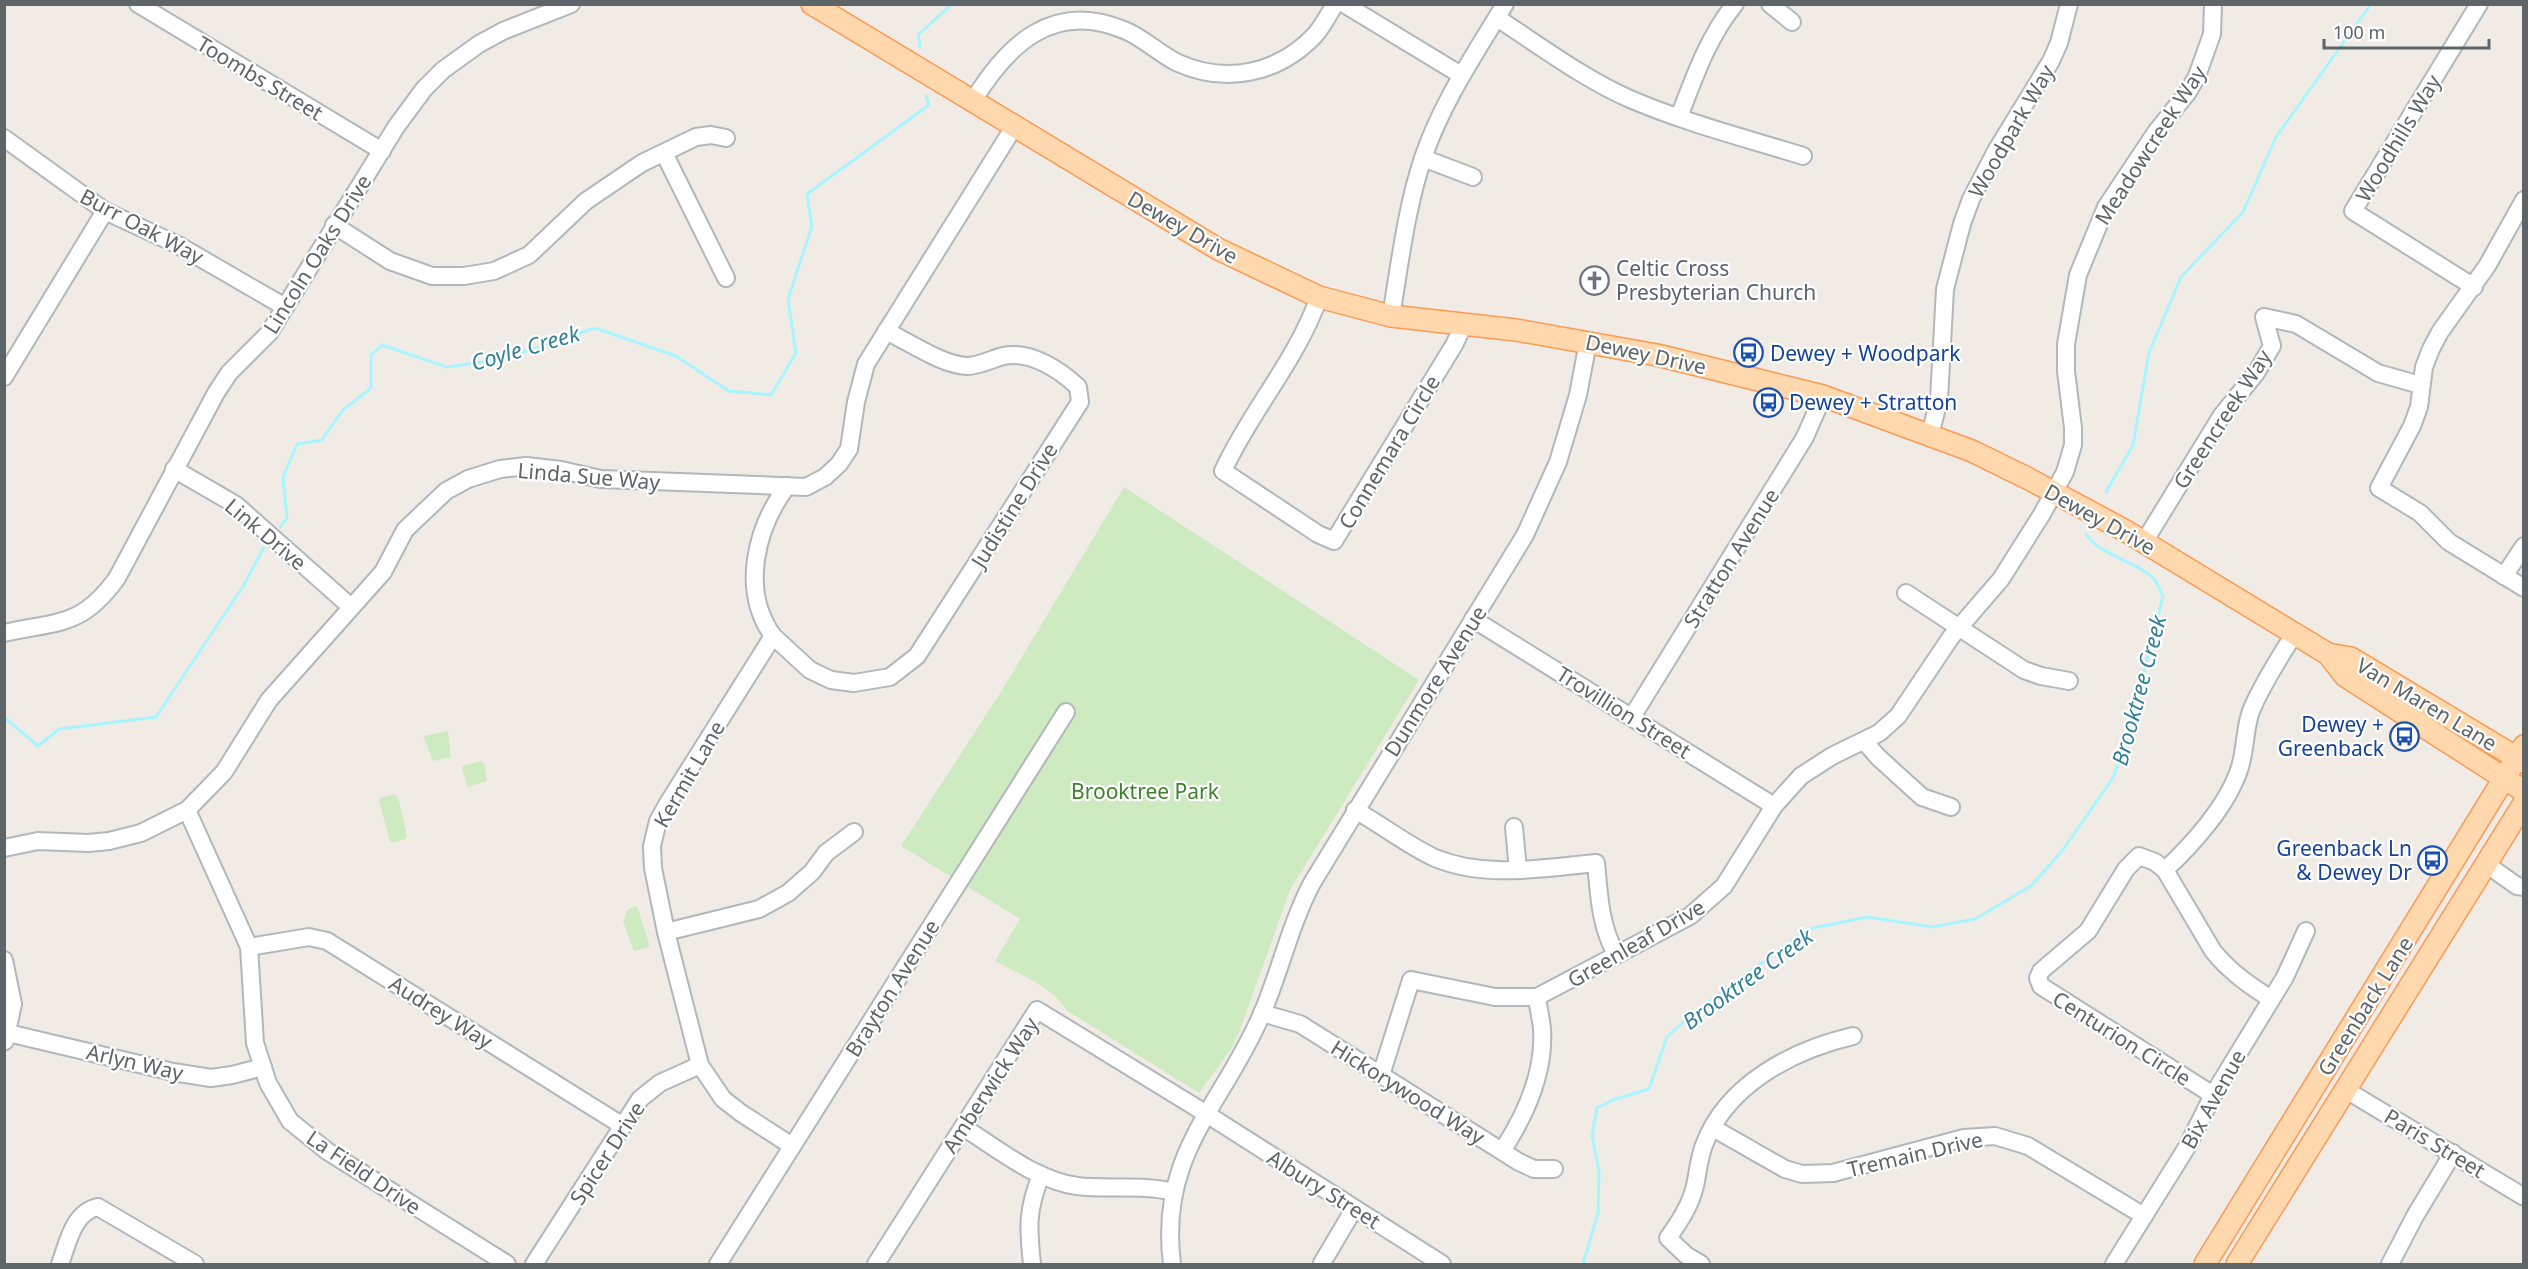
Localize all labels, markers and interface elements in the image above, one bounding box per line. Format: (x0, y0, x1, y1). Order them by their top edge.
scale bar (2324, 12, 2489, 50)
text: 100 m (2333, 20, 2385, 44)
street label: Toombs Street (192, 29, 329, 127)
street label: Woodpark Way (1962, 59, 2061, 203)
street label: Meadowcreek Way (2088, 60, 2212, 230)
street label: Woodhills Way (2349, 69, 2447, 207)
street label: Lincoln Oaks Drive (257, 169, 377, 339)
street label: Burr Oak Way (75, 182, 209, 270)
street label: Dewey Drive (1123, 184, 1243, 270)
place label: Celtic Cross Presbyterian Church (1616, 254, 1816, 306)
church icon: Celtic Cross Presbyterian Church (1579, 264, 1611, 296)
water label: Coyle Creek (467, 317, 584, 377)
street label: Dewey Drive (1583, 328, 1709, 380)
bus stop icon: Dewey + Woodpark (1733, 337, 1765, 369)
place label: Dewey + Woodpark (1770, 339, 1961, 367)
street label: Greencreek Way (2167, 344, 2278, 494)
street label: Connemara Circle (1332, 370, 1446, 534)
bus stop icon: Dewey + Stratton (1752, 386, 1784, 418)
place label: Dewey + Stratton (1789, 388, 1957, 416)
street label: Judistine Drive (963, 437, 1064, 574)
street label: Linda Sue Way (517, 456, 662, 496)
street label: Dewey Drive (2040, 477, 2160, 561)
street label: Stratton Avenue (1677, 483, 1785, 633)
street label: Link Drive (219, 492, 313, 576)
street label: Dunmore Avenue (1377, 600, 1493, 762)
water label: Brooktree Creek (2104, 610, 2173, 769)
street label: Van Maren Lane (2351, 651, 2503, 757)
street label: Trovillion Street (1552, 660, 1697, 765)
place label: Dewey + Greenback (2278, 710, 2385, 762)
street label: Kermit Lane (647, 715, 731, 833)
bus stop icon: Dewey + Greenback (2389, 720, 2421, 752)
park label: Brooktree Park (1071, 777, 1220, 805)
place label: Greenback Ln & Dewey Dr (2276, 834, 2412, 886)
bus stop icon: Greenback Ln & Dewey Dr (2417, 844, 2449, 876)
street label: Greenleaf Drive (1562, 892, 1710, 994)
street label: Brayton Avenue (839, 914, 945, 1062)
water label: Brooktree Creek (1676, 920, 1819, 1036)
street label: Greenback Lane (2311, 931, 2419, 1081)
street label: Audrey Way (384, 969, 498, 1055)
street label: Centurion Circle (2048, 984, 2196, 1092)
street label: Amberwick Way (936, 1011, 1045, 1158)
street label: Hickorywood Way (1326, 1033, 1490, 1151)
street label: Arlyn Way (84, 1037, 186, 1087)
street label: Bix Avenue (2174, 1044, 2252, 1154)
street label: Spicer Drive (563, 1096, 651, 1210)
street label: Paris Street (2379, 1102, 2491, 1184)
street label: La Field Drive (301, 1123, 427, 1221)
street label: Tremain Drive (1845, 1125, 1985, 1183)
street label: Albury Street (1262, 1143, 1386, 1235)

